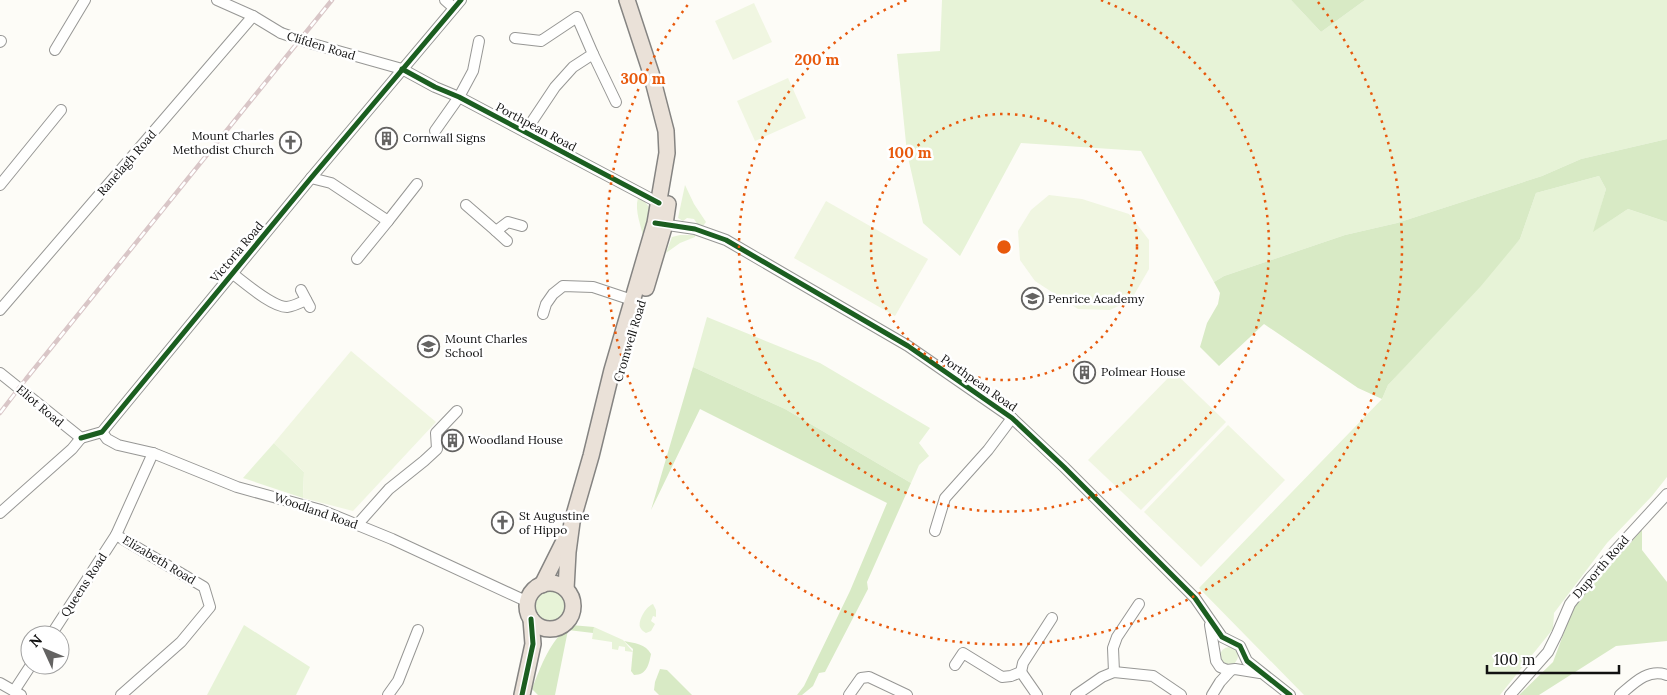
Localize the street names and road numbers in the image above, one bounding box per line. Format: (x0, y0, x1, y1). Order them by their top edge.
street label: Clifden Road (285, 28, 357, 63)
street label: Porthpean Road (493, 99, 579, 154)
street label: Ranelagh Road (94, 127, 159, 199)
street label: Victoria Road (206, 218, 266, 286)
street label: Cromwell Road (610, 298, 649, 384)
street label: Porthpean Road (938, 351, 1020, 414)
street label: Eliot Road (14, 382, 67, 430)
street label: Woodland Road (272, 489, 360, 532)
street label: Elizabeth Road (120, 532, 199, 587)
street label: Duporth Road (1569, 532, 1632, 601)
street label: Queens Road (57, 550, 110, 620)

